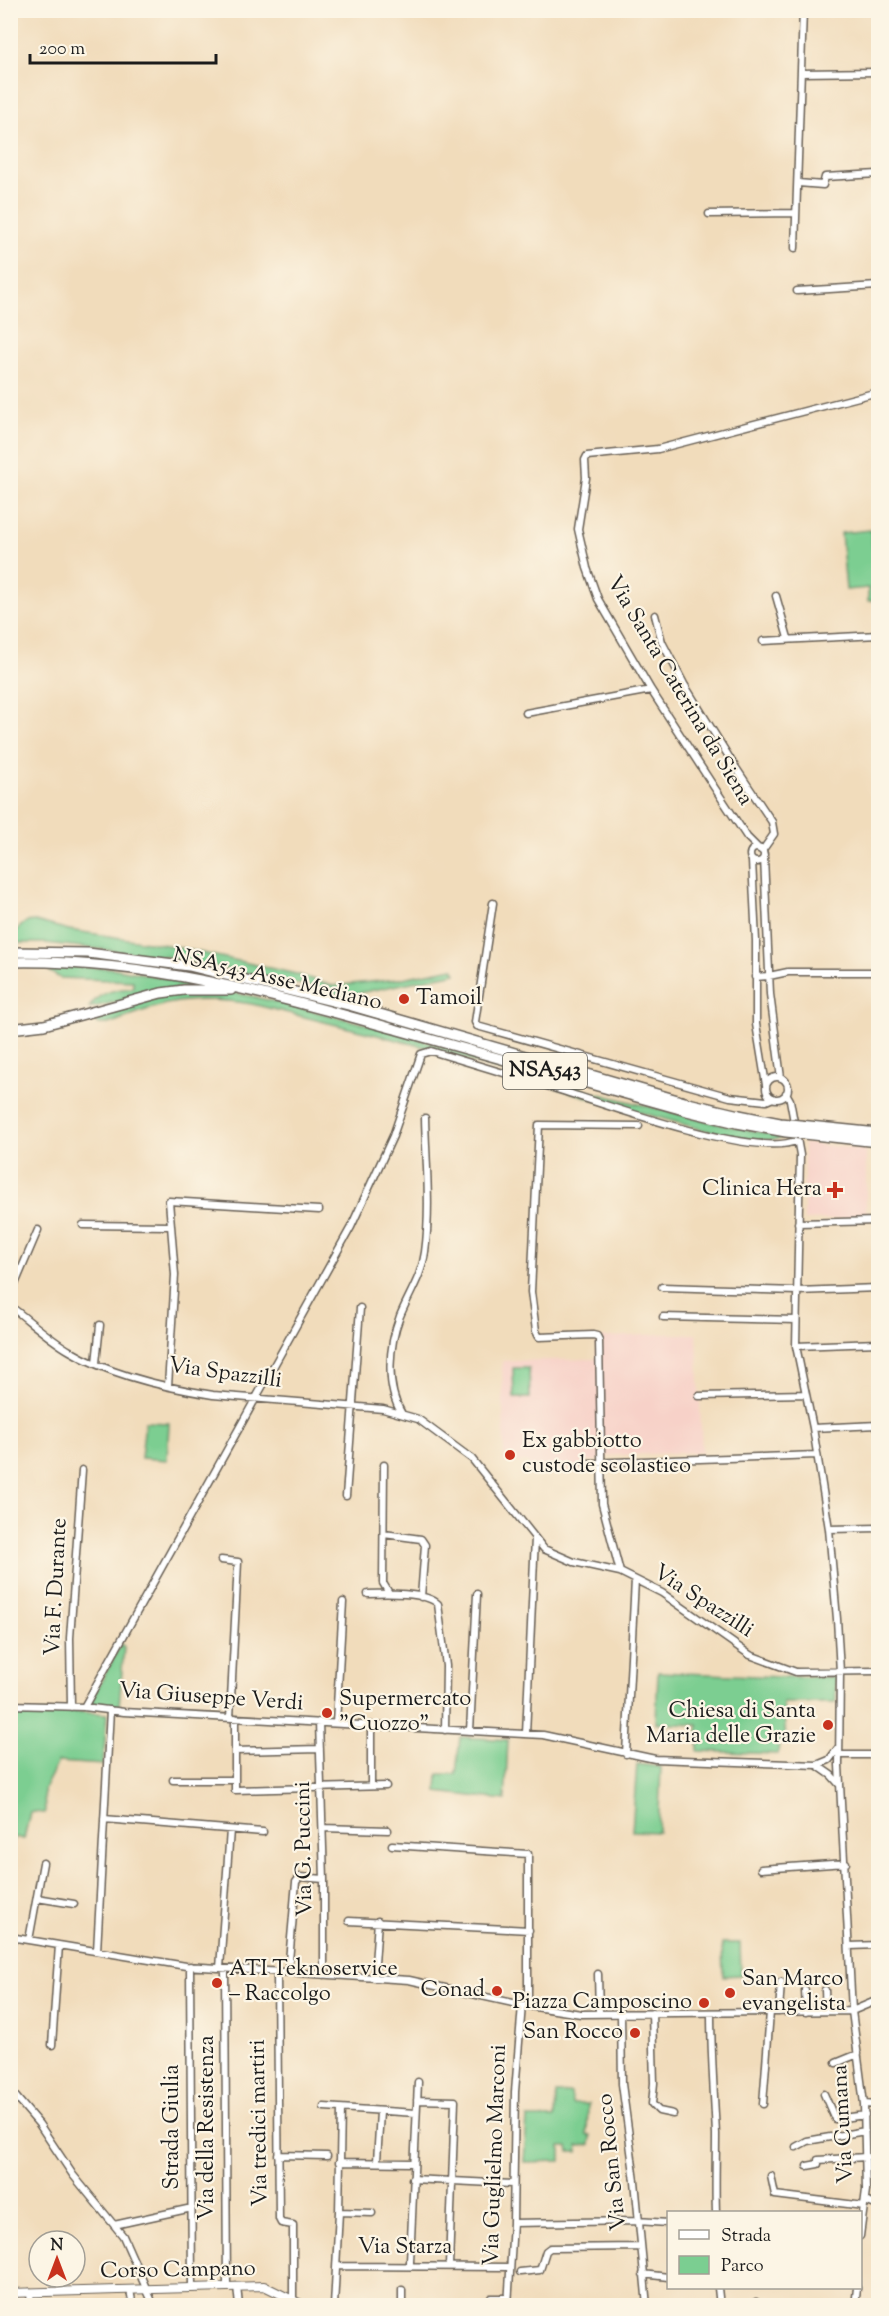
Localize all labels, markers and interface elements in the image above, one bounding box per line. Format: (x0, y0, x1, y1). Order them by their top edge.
scale bar (30, 27, 216, 65)
text: 200 m (39, 37, 85, 63)
street label: Via Santa Caterina da Siena (597, 570, 761, 812)
street label: NSA543 Asse Mediano (169, 940, 385, 1020)
place label: Tamoil (416, 983, 482, 1015)
marker: Tamoil (397, 992, 411, 1006)
road number: NSA543 (503, 1053, 587, 1089)
place label: Clinica Hera (702, 1174, 822, 1206)
marker: Clinica Hera (826, 1181, 844, 1199)
street label: Via Spazzilli (166, 1350, 284, 1398)
place label: Ex gabbiotto custode scolastico (522, 1426, 691, 1483)
marker: Ex gabbiotto custode scolastico (503, 1448, 517, 1462)
street label: Via F. Durante (37, 1517, 77, 1657)
street label: Via Spazzilli (646, 1557, 760, 1647)
street label: Via Giuseppe Verdi (118, 1676, 304, 1720)
place label: Supermercato "Cuozzo" (339, 1684, 471, 1741)
place label: Chiesa di Santa Maria delle Grazie (646, 1696, 816, 1753)
marker: Supermercato "Cuozzo" (320, 1706, 334, 1720)
marker: Chiesa di Santa Maria delle Grazie (821, 1718, 835, 1732)
street label: Via G. Puccini (288, 1781, 322, 1917)
place label: ATI Teknoservice – Raccolgo (229, 1954, 398, 2011)
place label: San Marco evangelista (742, 1964, 846, 2021)
place label: Conad (421, 1975, 485, 2007)
marker: ATI Teknoservice – Raccolgo (210, 1976, 224, 1990)
marker: Conad (490, 1984, 504, 1998)
marker: San Marco evangelista (723, 1986, 737, 2000)
place label: Piazza Camposcino (513, 1987, 692, 2019)
marker: Piazza Camposcino (697, 1996, 711, 2010)
place label: San Rocco (523, 2017, 623, 2049)
marker: San Rocco (628, 2026, 642, 2040)
street label: Via della Resistenza (192, 2035, 224, 2221)
street label: Via tredici martiri (243, 2039, 277, 2207)
street label: Via Guglielmo Marconi (476, 2044, 516, 2266)
street label: Strada Giulia (157, 2064, 189, 2190)
street label: Via Cumana (825, 2064, 863, 2184)
street label: Via San Rocco (590, 2092, 636, 2232)
legend (667, 2211, 862, 2289)
text: Strada (721, 2224, 771, 2250)
north arrow (27, 2229, 87, 2289)
street label: Via Starza (358, 2232, 452, 2264)
text: N (51, 2235, 64, 2258)
street label: Corso Campano (100, 2254, 256, 2288)
text: Parco (721, 2254, 764, 2280)

